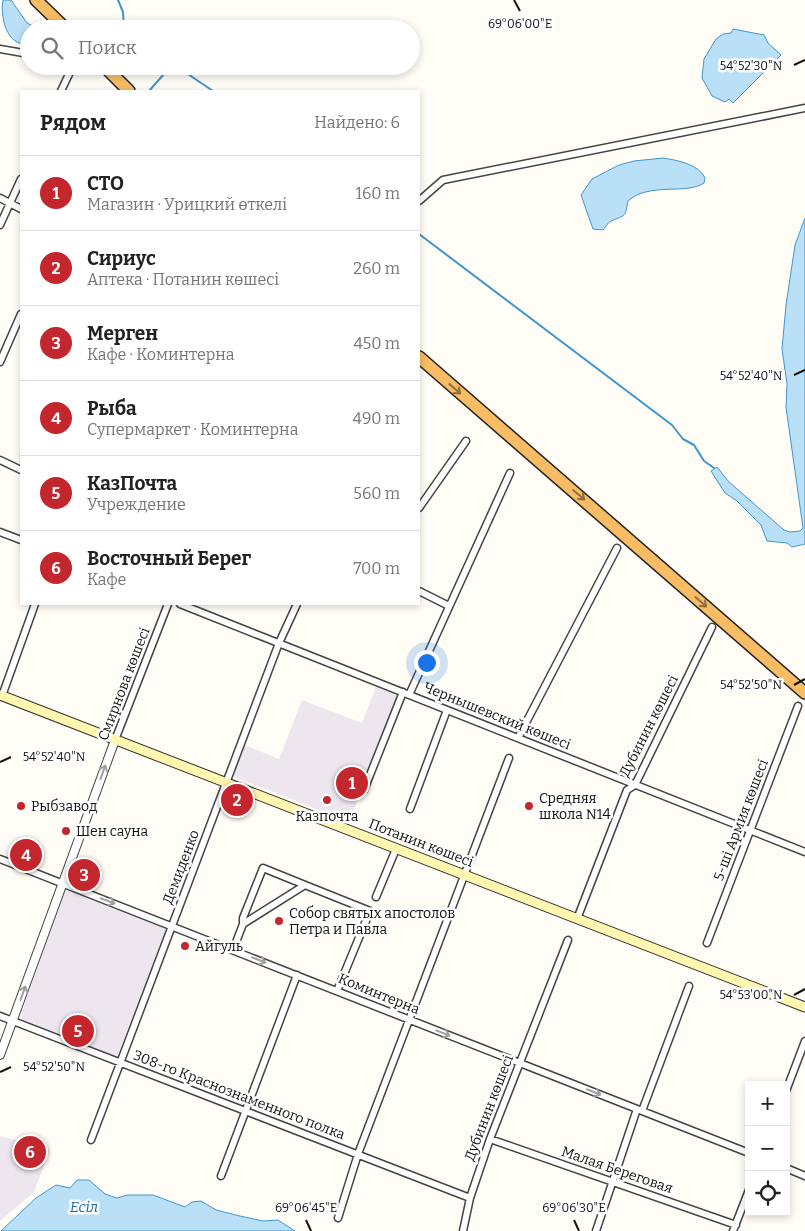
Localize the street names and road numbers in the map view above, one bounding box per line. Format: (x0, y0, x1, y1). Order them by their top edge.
street label: Смирнова көшесі (95, 625, 153, 743)
street label: Дубинин көшесі (616, 672, 682, 780)
street label: Чернышевский көшесі (421, 679, 573, 753)
street label: 5-ші Армия көшесі (710, 757, 772, 883)
street label: Потанин көшесі (366, 815, 476, 871)
street label: Демиденко (159, 828, 203, 906)
street label: Коминтерна (336, 970, 422, 1018)
street label: 308-го Краснознаменного полка (131, 1047, 348, 1143)
street label: Дубинин көшесі (461, 1053, 517, 1163)
street label: Малая Береговая (559, 1143, 675, 1197)

